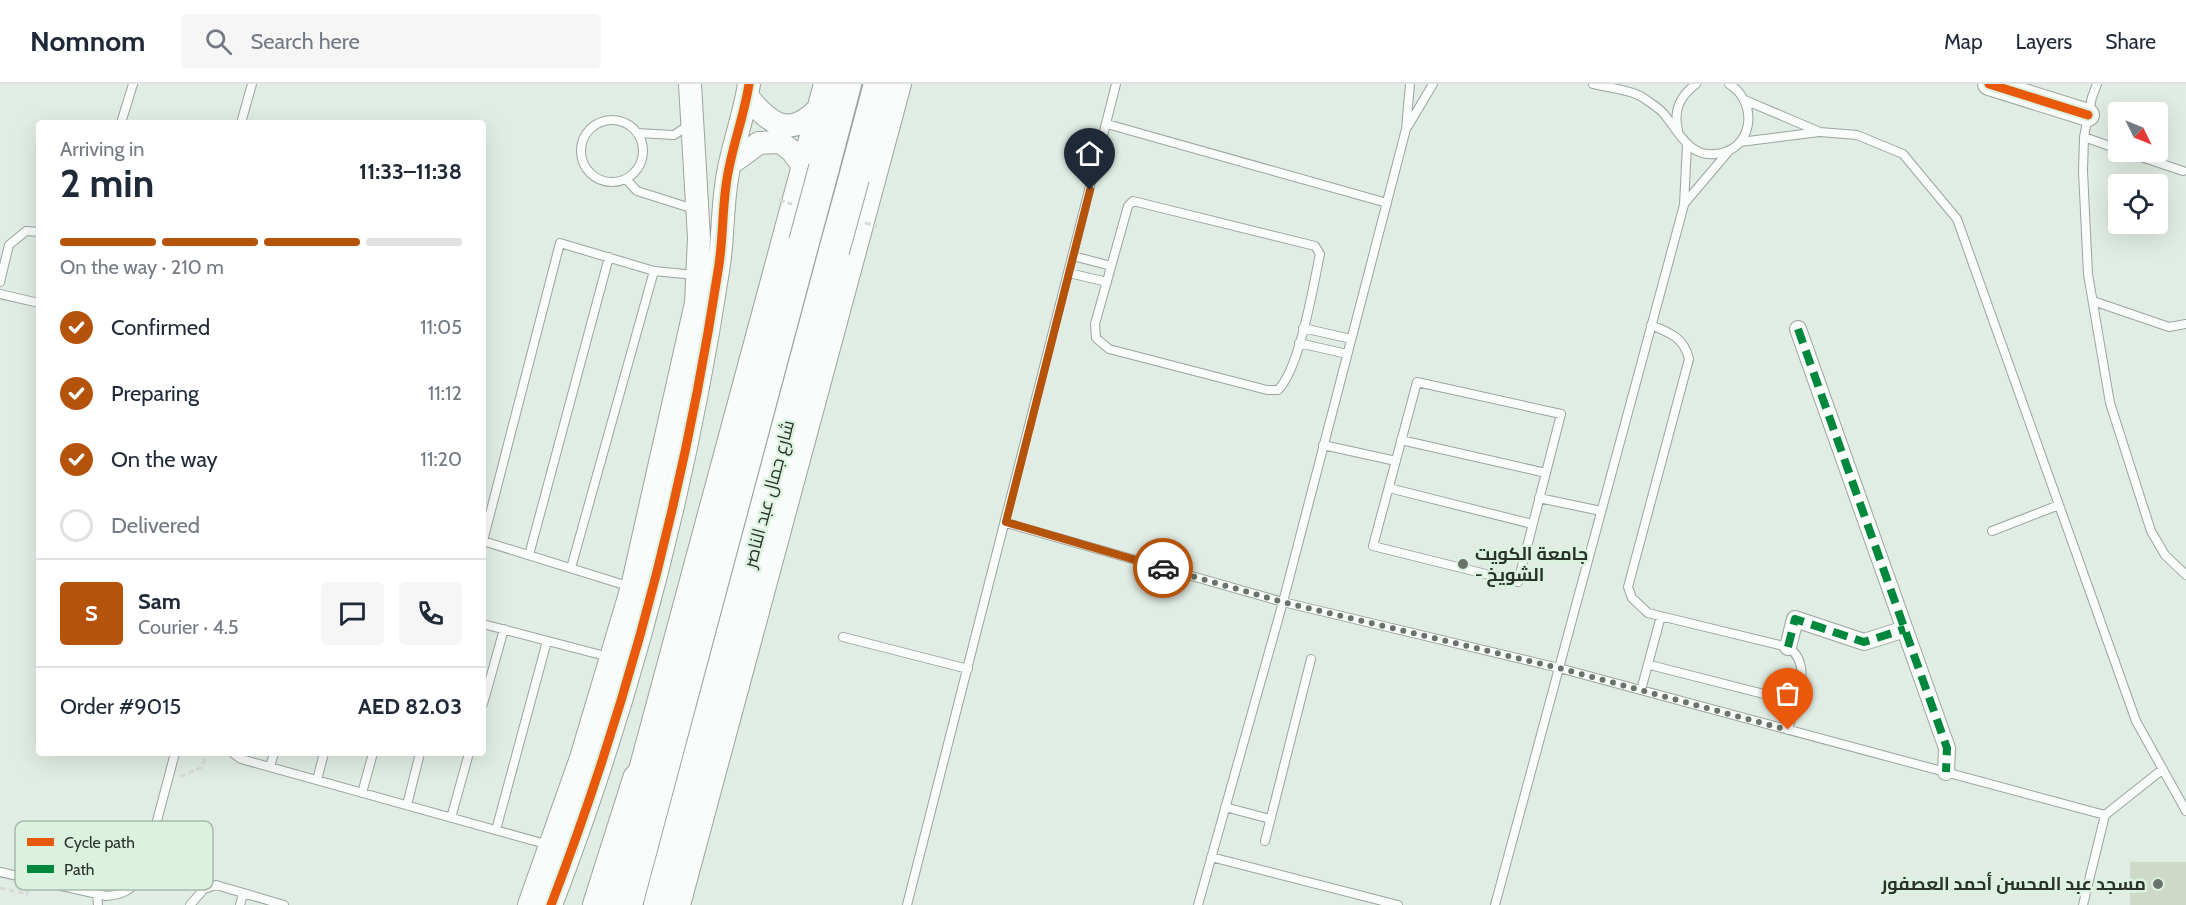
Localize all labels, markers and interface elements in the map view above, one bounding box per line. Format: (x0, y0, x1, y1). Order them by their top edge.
search box (181, 14, 601, 68)
text: Nomnom (30, 24, 145, 58)
icon: search (202, 25, 235, 58)
text: Search here (250, 28, 360, 55)
text: Map (1944, 29, 1983, 54)
text: Layers (2016, 29, 2072, 54)
text: Share (2105, 29, 2156, 54)
north arrow (2108, 102, 2168, 162)
map controls (2108, 102, 2168, 234)
pin (1064, 128, 1115, 190)
text: Arriving in (60, 137, 144, 161)
icon: home (1073, 137, 1106, 170)
text: 11:33–11:38 (359, 158, 462, 185)
text: 2 min (60, 159, 154, 207)
button: locate (2108, 174, 2168, 234)
text: On the way · 210 m (60, 255, 224, 279)
icon: check (60, 311, 93, 344)
text: Confirmed (111, 314, 210, 341)
text: 11:05 (420, 315, 462, 339)
icon: check (60, 377, 93, 410)
text: Preparing (111, 380, 199, 407)
text: 11:12 (428, 381, 462, 405)
street label: شارع جمال عبد الناصر (738, 418, 800, 571)
icon: check (60, 443, 93, 476)
text: On the way (111, 446, 218, 473)
text: 11:20 (420, 447, 462, 471)
text: Delivered (111, 512, 200, 539)
courier (1133, 538, 1193, 598)
place label: جامعة الكويت - الشويخ (1475, 543, 1588, 587)
icon: car (1147, 552, 1180, 585)
marker: جامعة الكويت - الشويخ (1456, 557, 1470, 571)
button: chat (321, 582, 384, 645)
button: phone (399, 582, 462, 645)
text: Sam (138, 588, 181, 615)
text: S (85, 600, 98, 627)
text: Courier · 4.5 (138, 615, 239, 639)
pin (1762, 668, 1813, 730)
icon: bag (1771, 677, 1804, 710)
text: Order #9015 (60, 693, 181, 720)
text: AED 82.03 (358, 693, 462, 720)
legend (15, 821, 213, 890)
text: Cycle path (64, 833, 135, 852)
text: Path (64, 860, 95, 879)
place label: مسجد عبد المحسن أحمد العصفور (1880, 871, 2146, 895)
marker: مسجد عبد المحسن أحمد العصفور (2151, 877, 2165, 891)

